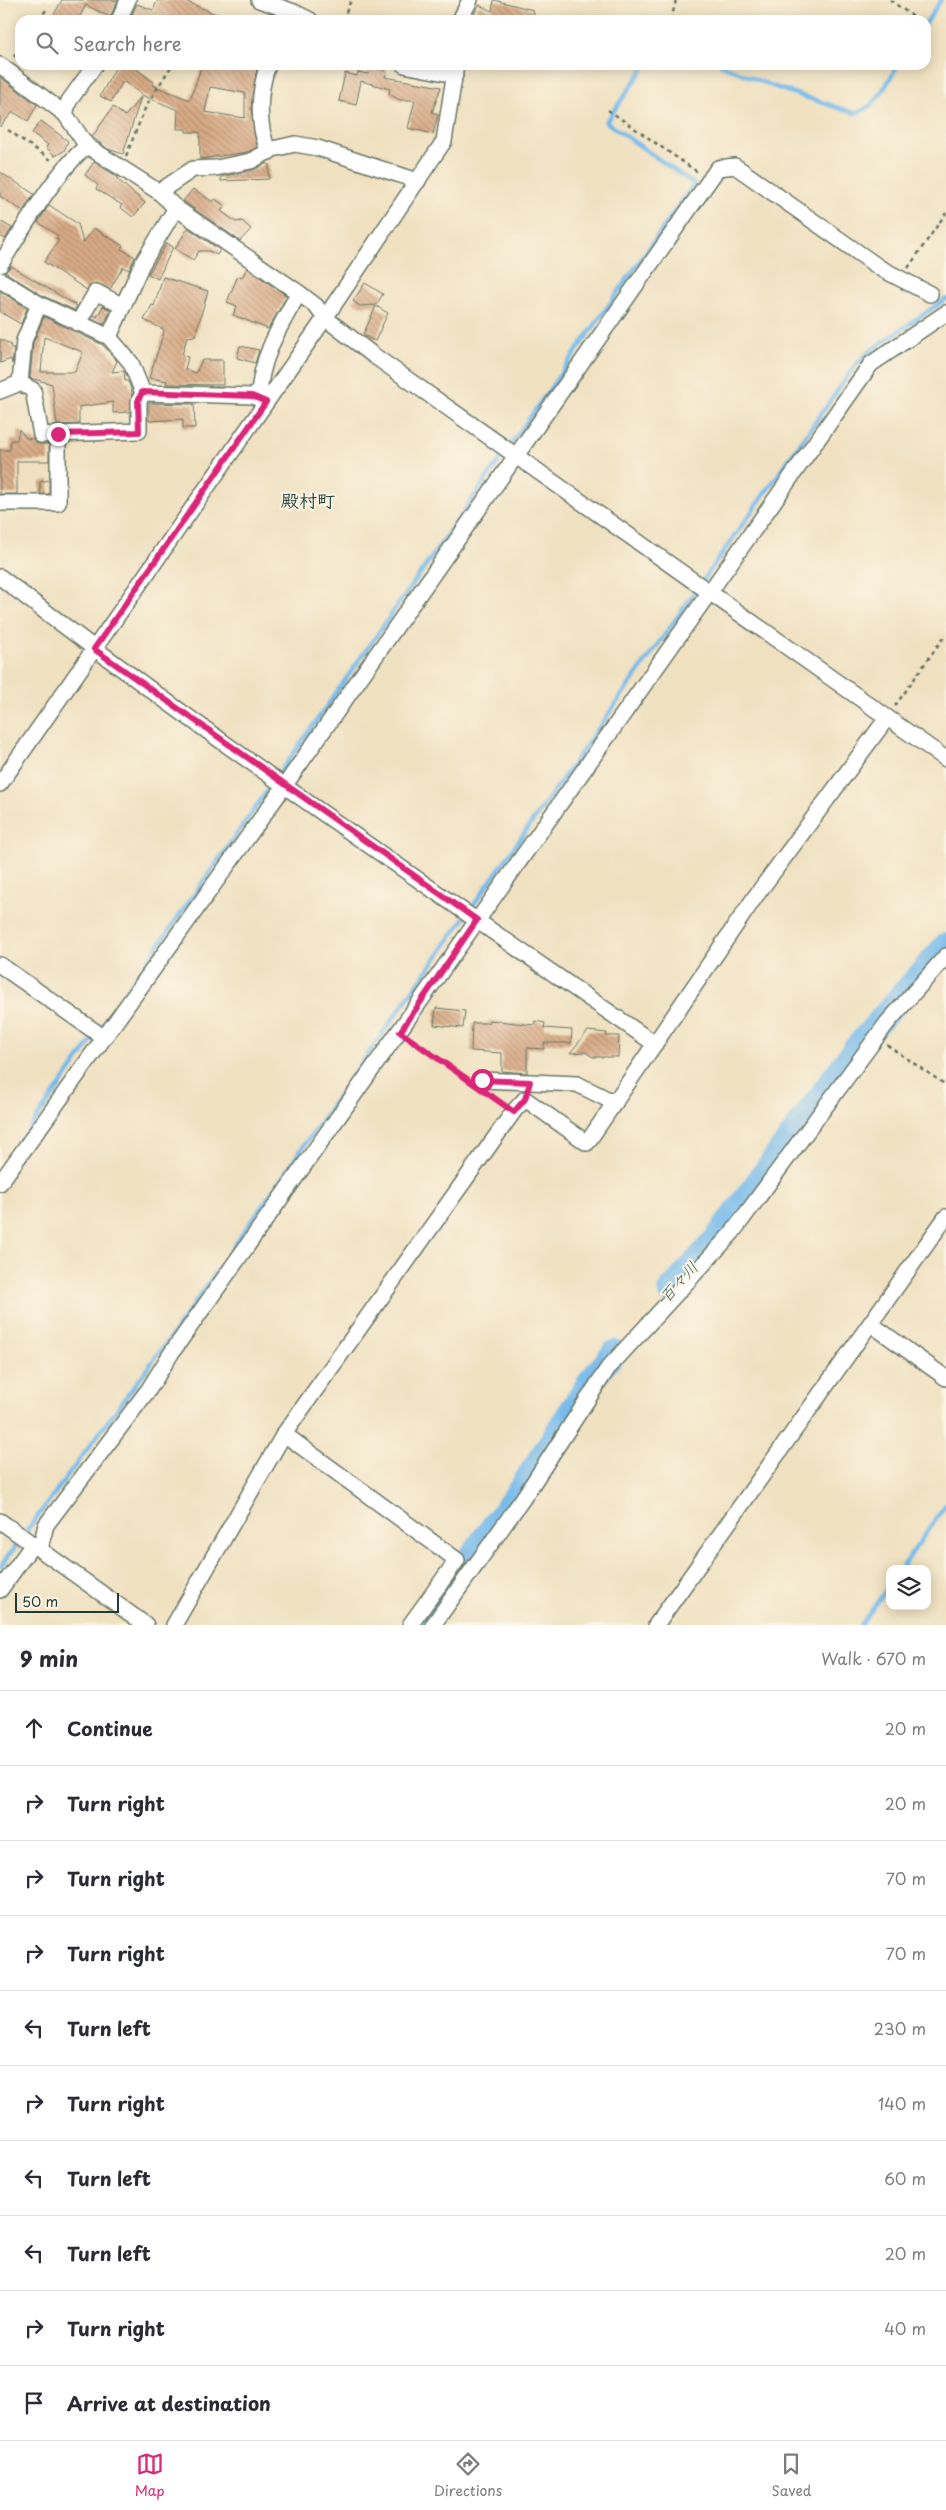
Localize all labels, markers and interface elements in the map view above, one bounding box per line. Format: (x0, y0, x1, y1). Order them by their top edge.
search box (15, 15, 931, 70)
icon: search (33, 29, 61, 57)
text: Search here (73, 29, 182, 57)
route end (47, 423, 70, 446)
district label: 殿村町 (281, 486, 335, 513)
route start (471, 1069, 494, 1092)
water label: 百々川 (653, 1255, 703, 1307)
map controls (886, 1565, 931, 1610)
button: layers (886, 1565, 931, 1610)
scale bar (15, 1590, 119, 1613)
text: 50 m (22, 1591, 58, 1612)
text: 9 min (20, 1642, 78, 1674)
text: Walk · 670 m (821, 1646, 926, 1670)
icon: ahead (20, 1714, 48, 1742)
text: Continue (67, 1714, 153, 1742)
text: 20 m (885, 1716, 926, 1740)
icon: right (20, 1789, 48, 1817)
text: Turn right (67, 1789, 165, 1817)
text: 20 m (885, 1791, 926, 1815)
icon: right (20, 1864, 48, 1892)
text: Turn right (67, 1864, 165, 1892)
text: 70 m (886, 1866, 926, 1890)
icon: right (20, 1939, 48, 1967)
text: Turn right (67, 1939, 165, 1967)
text: 70 m (886, 1941, 926, 1965)
icon: left (20, 2014, 48, 2042)
text: Turn left (67, 2014, 151, 2042)
text: 230 m (874, 2016, 926, 2040)
icon: right (20, 2089, 48, 2117)
text: Turn right (67, 2089, 165, 2117)
text: 140 m (878, 2091, 926, 2115)
icon: left (20, 2164, 48, 2192)
text: Turn left (67, 2164, 151, 2192)
text: 60 m (884, 2166, 926, 2190)
icon: left (20, 2239, 48, 2267)
text: Turn left (67, 2239, 151, 2267)
text: 20 m (885, 2241, 926, 2265)
icon: right (20, 2314, 48, 2342)
text: Turn right (67, 2314, 165, 2342)
text: 40 m (884, 2316, 926, 2340)
icon: arrive (20, 2389, 48, 2417)
text: Arrive at destination (67, 2389, 271, 2417)
tab: Map (135, 2450, 165, 2501)
tab: Directions (434, 2450, 502, 2501)
tab: Saved (772, 2450, 811, 2501)

